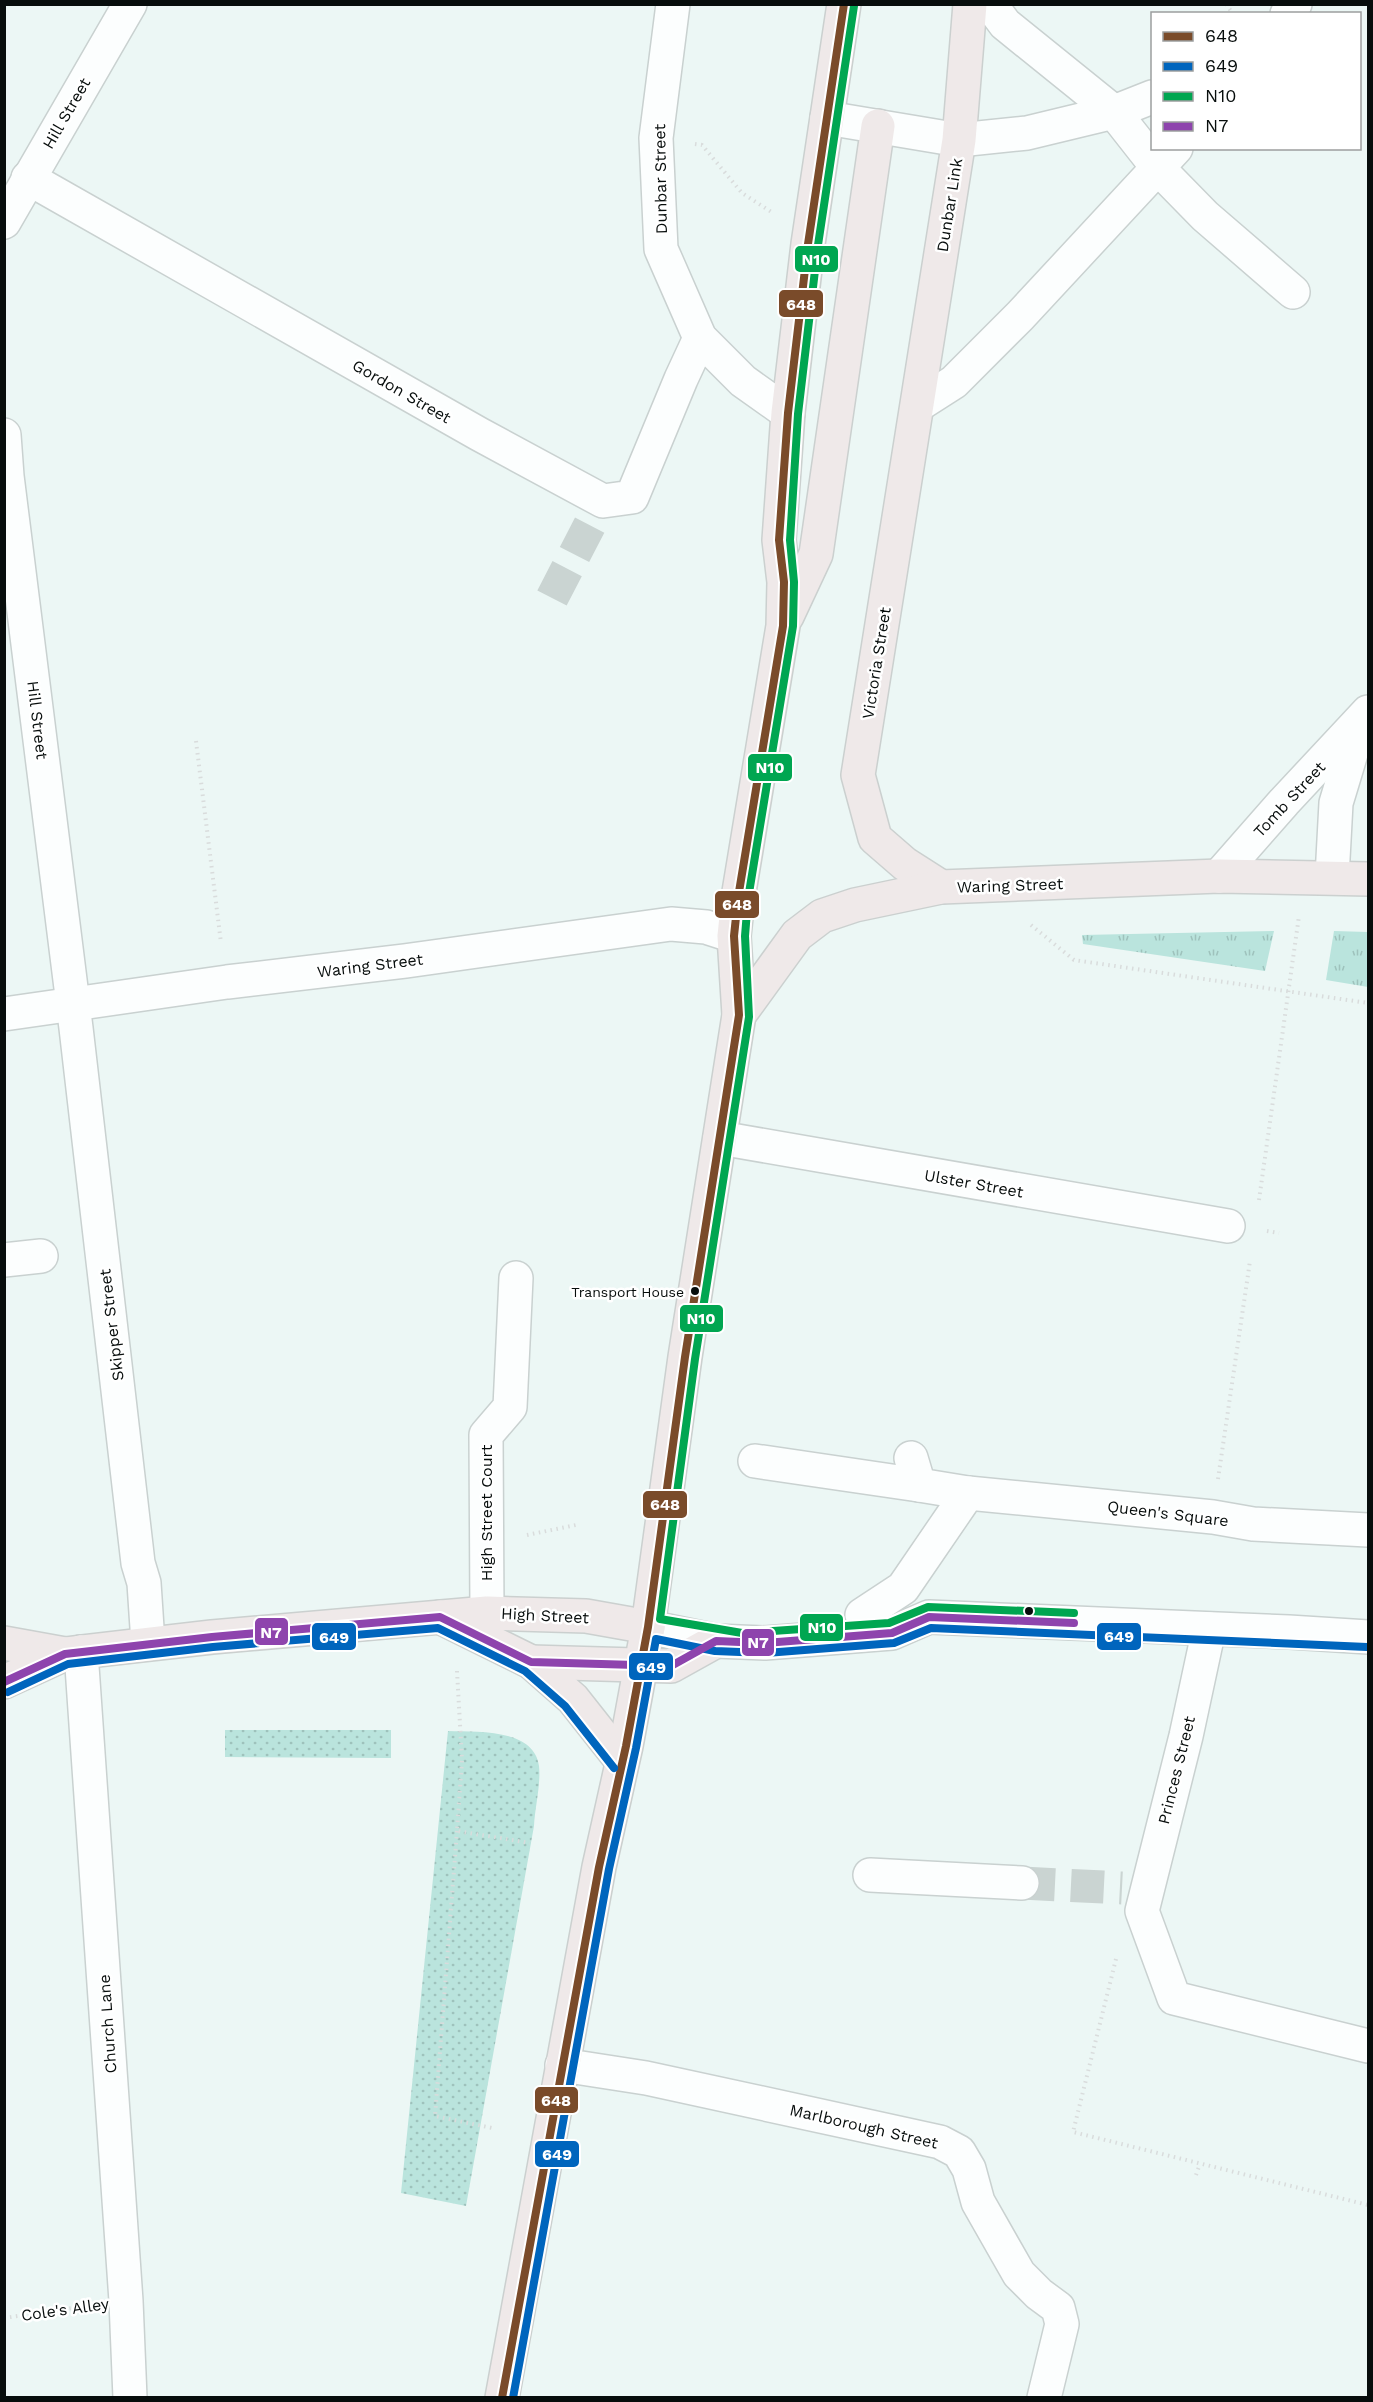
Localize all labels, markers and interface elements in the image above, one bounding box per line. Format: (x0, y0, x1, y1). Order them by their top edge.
legend (1151, 12, 1361, 150)
text: 648 (1205, 25, 1238, 46)
text: 649 (1205, 55, 1238, 76)
street label: Hill Street (38, 74, 95, 152)
text: N10 (1205, 85, 1236, 106)
text: N7 (1205, 115, 1228, 136)
street label: Dunbar Street (650, 123, 671, 234)
street label: Dunbar Link (933, 157, 966, 253)
line badge: N10 (794, 245, 839, 273)
text: N10 (801, 250, 831, 269)
line badge: 648 (778, 289, 824, 318)
text: 648 (786, 295, 816, 314)
street label: Gordon Street (349, 356, 455, 427)
street label: Victoria Street (858, 606, 895, 720)
street label: Hill Street (23, 680, 52, 761)
line badge: N10 (747, 753, 793, 782)
street label: Tomb Street (1250, 757, 1329, 841)
text: N10 (755, 758, 785, 777)
street label: Waring Street (956, 874, 1064, 897)
line badge: 648 (714, 890, 760, 919)
text: 648 (722, 895, 752, 914)
street label: Waring Street (316, 950, 424, 981)
street label: Ulster Street (923, 1165, 1025, 1202)
street label: Skipper Street (95, 1268, 128, 1382)
place label: Transport House (571, 1284, 684, 1300)
marker: Transport House (689, 1285, 701, 1297)
line badge: N10 (679, 1304, 724, 1333)
text: N10 (686, 1309, 716, 1328)
street label: High Street Court (477, 1444, 496, 1581)
line badge: 648 (642, 1490, 688, 1519)
text: 648 (650, 1495, 680, 1514)
street label: Queen's Square (1106, 1497, 1230, 1530)
street label: High Street (501, 1604, 590, 1627)
unlabelled marker (1023, 1605, 1035, 1617)
line badge: N10 (799, 1613, 844, 1642)
line badge: N7 (254, 1617, 289, 1646)
text: N10 (807, 1618, 837, 1637)
line badge: 649 (311, 1622, 357, 1651)
line badge: 649 (1096, 1622, 1142, 1651)
text: N7 (260, 1623, 282, 1642)
text: 649 (1104, 1627, 1134, 1646)
text: 649 (319, 1628, 349, 1647)
line badge: N7 (741, 1628, 775, 1657)
text: N7 (747, 1633, 769, 1652)
line badge: 649 (628, 1652, 674, 1681)
text: 649 (636, 1658, 666, 1677)
street label: Princes Street (1154, 1714, 1199, 1826)
street label: Church Lane (95, 1974, 120, 2074)
line badge: 648 (534, 2086, 579, 2114)
text: 648 (541, 2091, 571, 2110)
street label: Marlborough Street (788, 2100, 940, 2153)
line badge: 649 (534, 2140, 580, 2168)
text: 649 (542, 2145, 572, 2164)
street label: Cole's Alley (20, 2294, 111, 2325)

